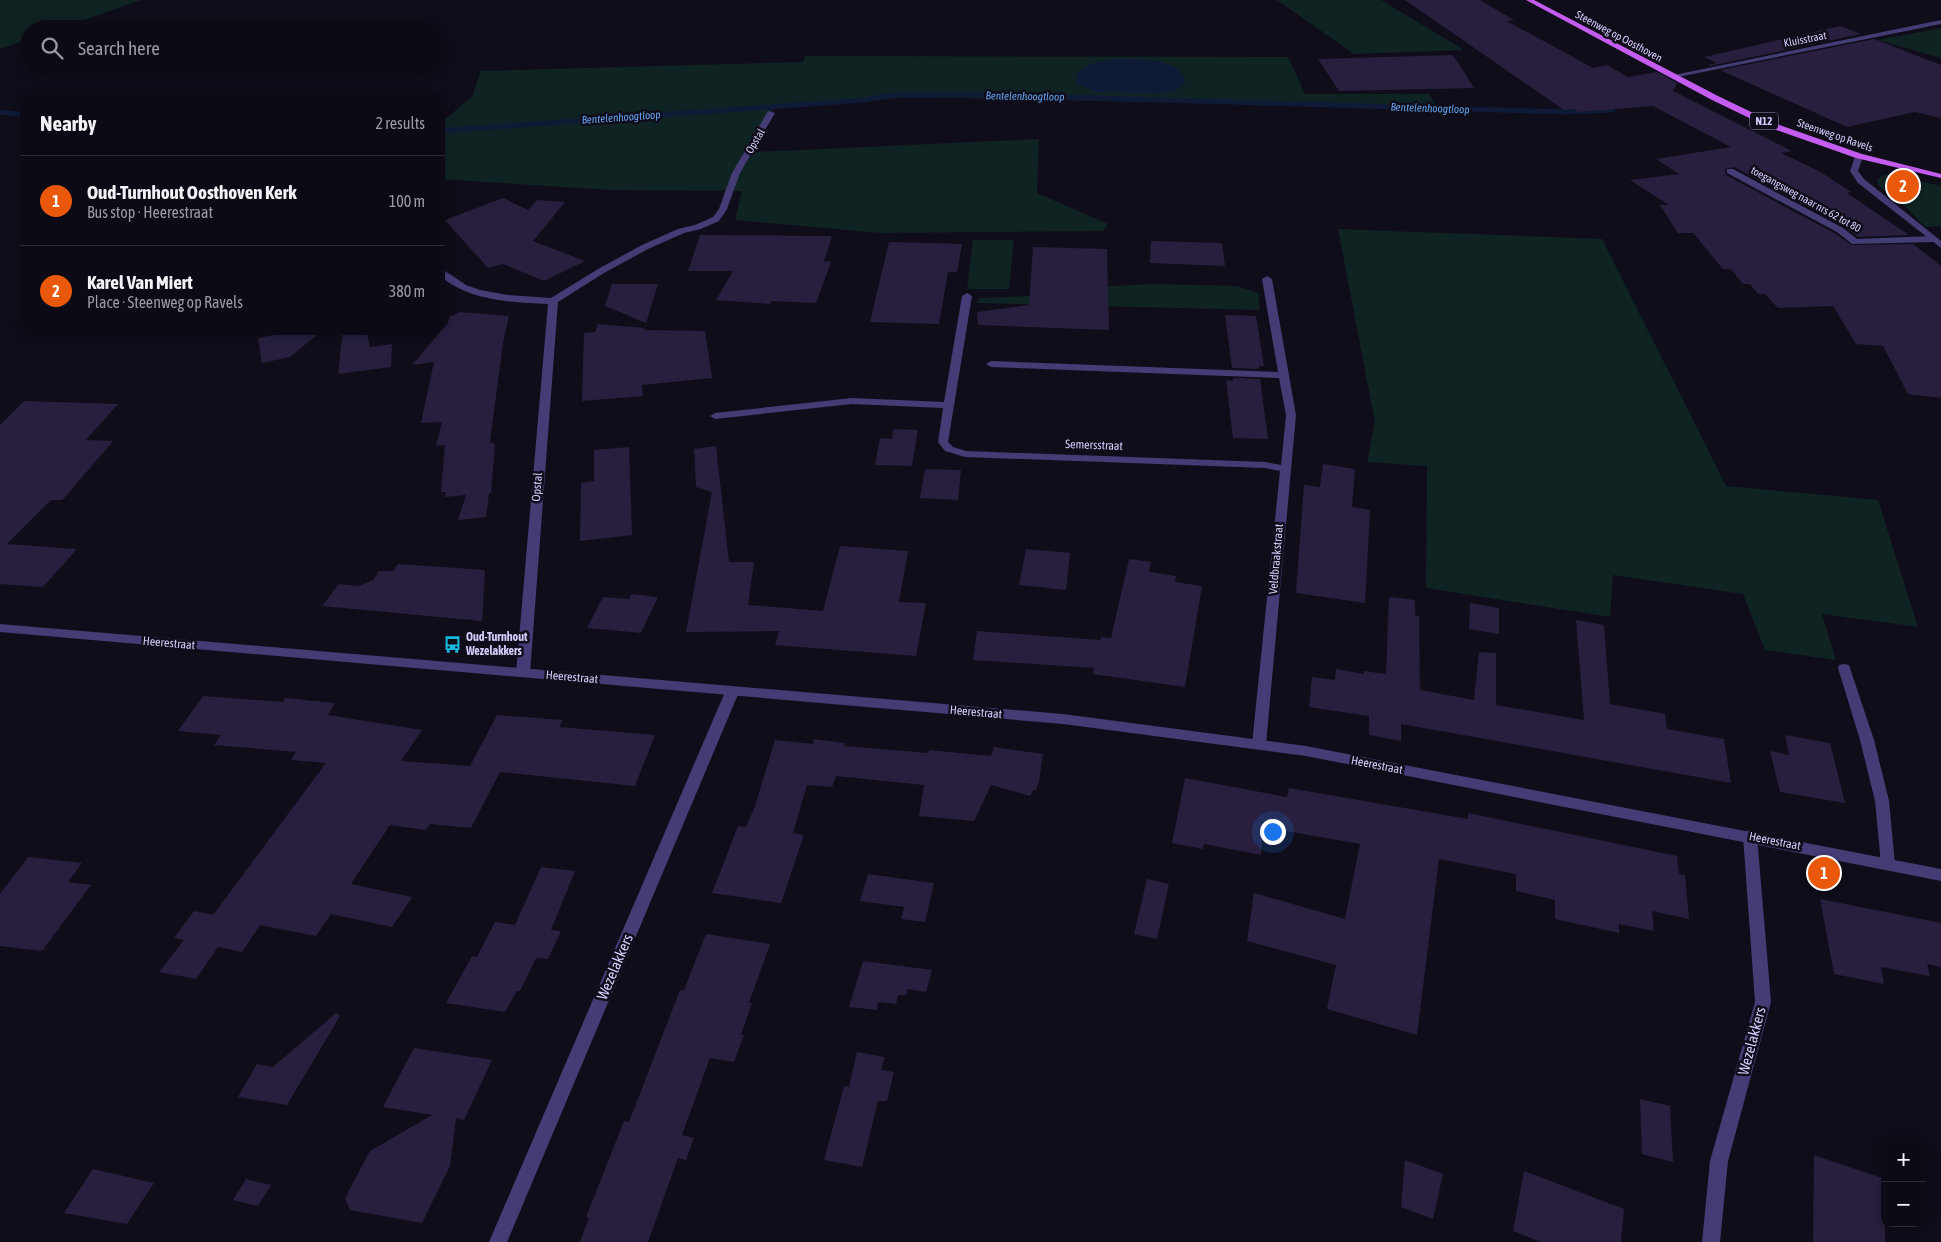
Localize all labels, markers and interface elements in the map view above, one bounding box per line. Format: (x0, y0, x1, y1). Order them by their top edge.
street label: Steenweg op Oosthoven (1574, 8, 1664, 64)
search box (20, 20, 445, 75)
street label: Kluisstraat (1782, 29, 1828, 49)
icon: search (38, 34, 66, 62)
text: Search here (78, 37, 160, 59)
water label: Bentelenhoogtloop (985, 89, 1065, 103)
water label: Bentelenhoogtloop (1390, 101, 1470, 115)
water label: Bentelenhoogtloop (581, 108, 661, 126)
text: Nearby (40, 111, 96, 135)
road number: N12 (1750, 112, 1778, 130)
text: 2 results (375, 114, 425, 132)
street label: Steenweg op Ravels (1796, 116, 1875, 154)
street label: Opstal (743, 126, 767, 156)
street label: toegangsweg naar nrs 62 tot 80 (1749, 164, 1863, 234)
pin: 2 (1887, 167, 1919, 205)
text: Oud-Turnhout Oosthoven Kerk (87, 181, 297, 203)
text: 1 (52, 192, 60, 210)
text: 100 m (389, 192, 425, 210)
text: Bus stop · Heerestraat (87, 203, 213, 221)
text: Karel Van Miert (87, 271, 193, 293)
text: 2 (52, 282, 60, 300)
text: 380 m (389, 282, 425, 300)
text: Place · Steenweg op Ravels (87, 293, 243, 311)
street label: Semersstraat (1065, 437, 1124, 453)
street label: Opstal (529, 471, 545, 502)
street label: Veldbraakstraat (1266, 523, 1286, 595)
place label: Oud-Turnhout Wezelakkers (465, 630, 528, 658)
street label: Heerestraat (142, 634, 196, 652)
bus stop icon: Oud-Turnhout Wezelakkers (442, 634, 462, 654)
street label: Heerestraat (545, 668, 599, 686)
street label: Heerestraat (949, 703, 1003, 721)
street label: Heerestraat (1350, 753, 1405, 777)
your location (1260, 819, 1286, 845)
street label: Heerestraat (1748, 829, 1803, 853)
pin: 1 (1808, 854, 1840, 892)
street label: Wezelakkers (593, 931, 636, 1002)
street label: Wezelakkers (1734, 1005, 1769, 1077)
map controls (1881, 1137, 1926, 1227)
button: + (1881, 1137, 1926, 1182)
button: − (1881, 1182, 1926, 1227)

